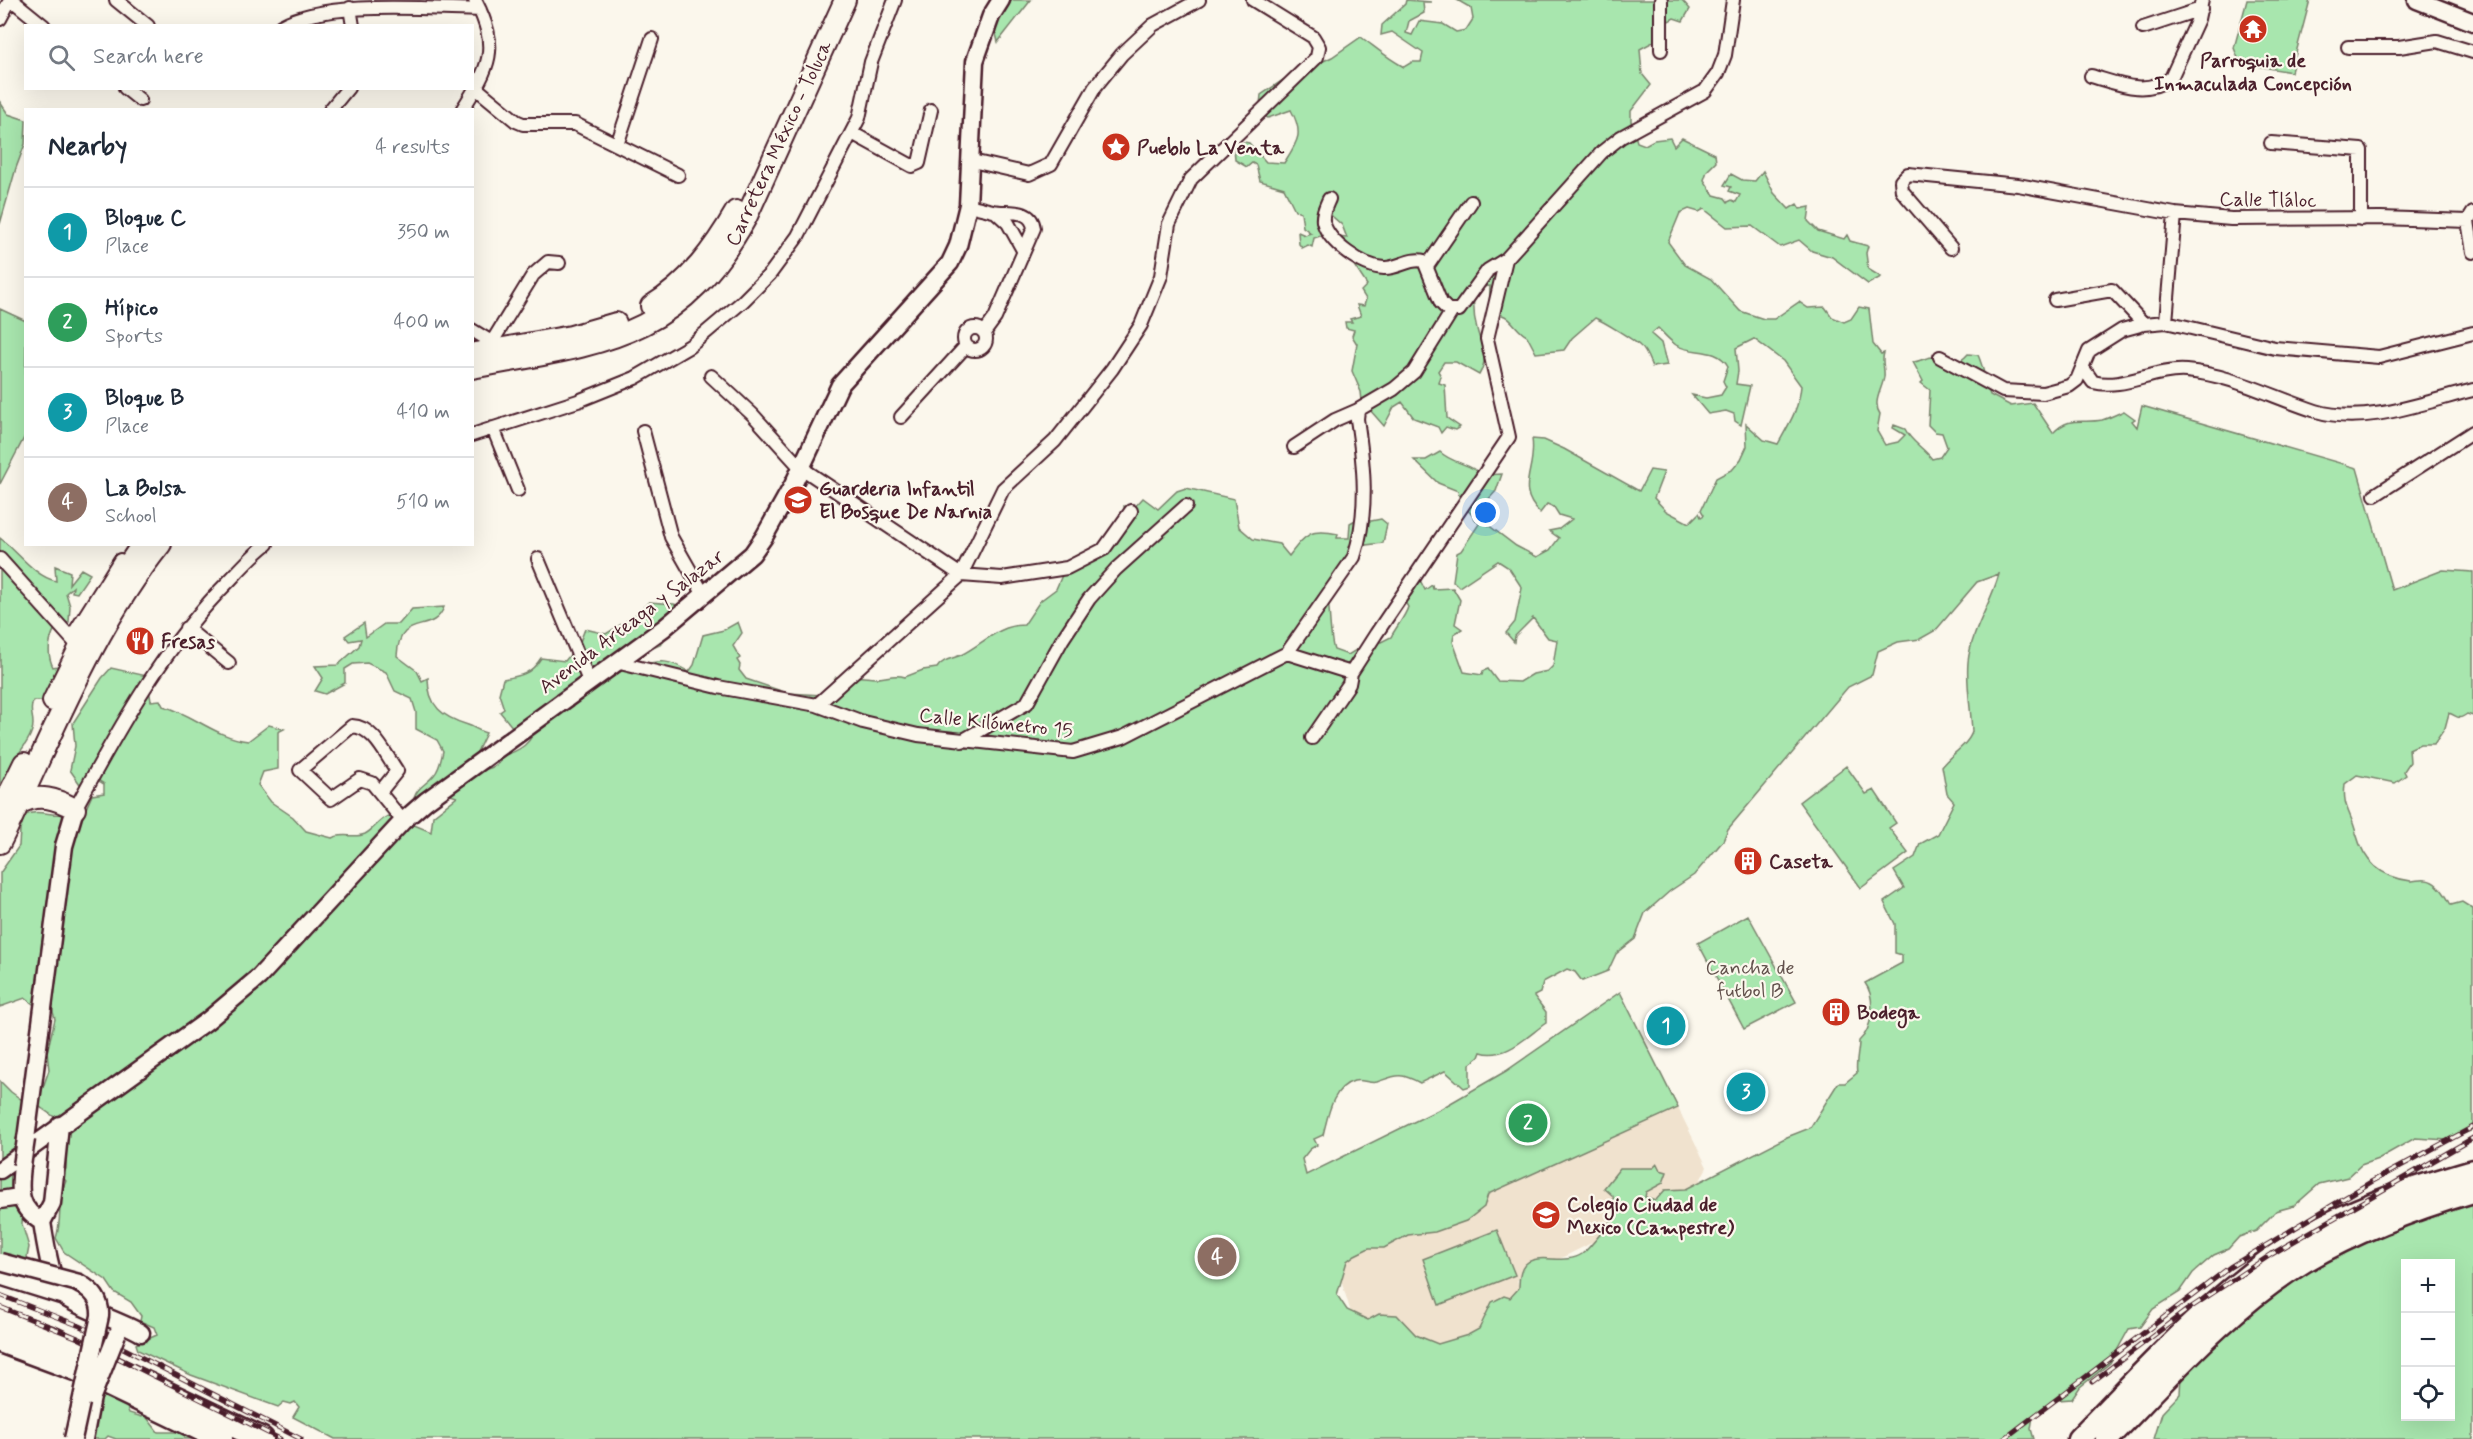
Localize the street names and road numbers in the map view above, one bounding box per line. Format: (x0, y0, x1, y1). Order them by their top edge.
street label: Carretera México - Toluca (720, 36, 839, 251)
street label: Calle Tláloc (2219, 186, 2317, 215)
street label: Avenida Arteaga y Salazar (534, 543, 731, 702)
street label: Calle Kilómetro 15 (918, 702, 1074, 745)

